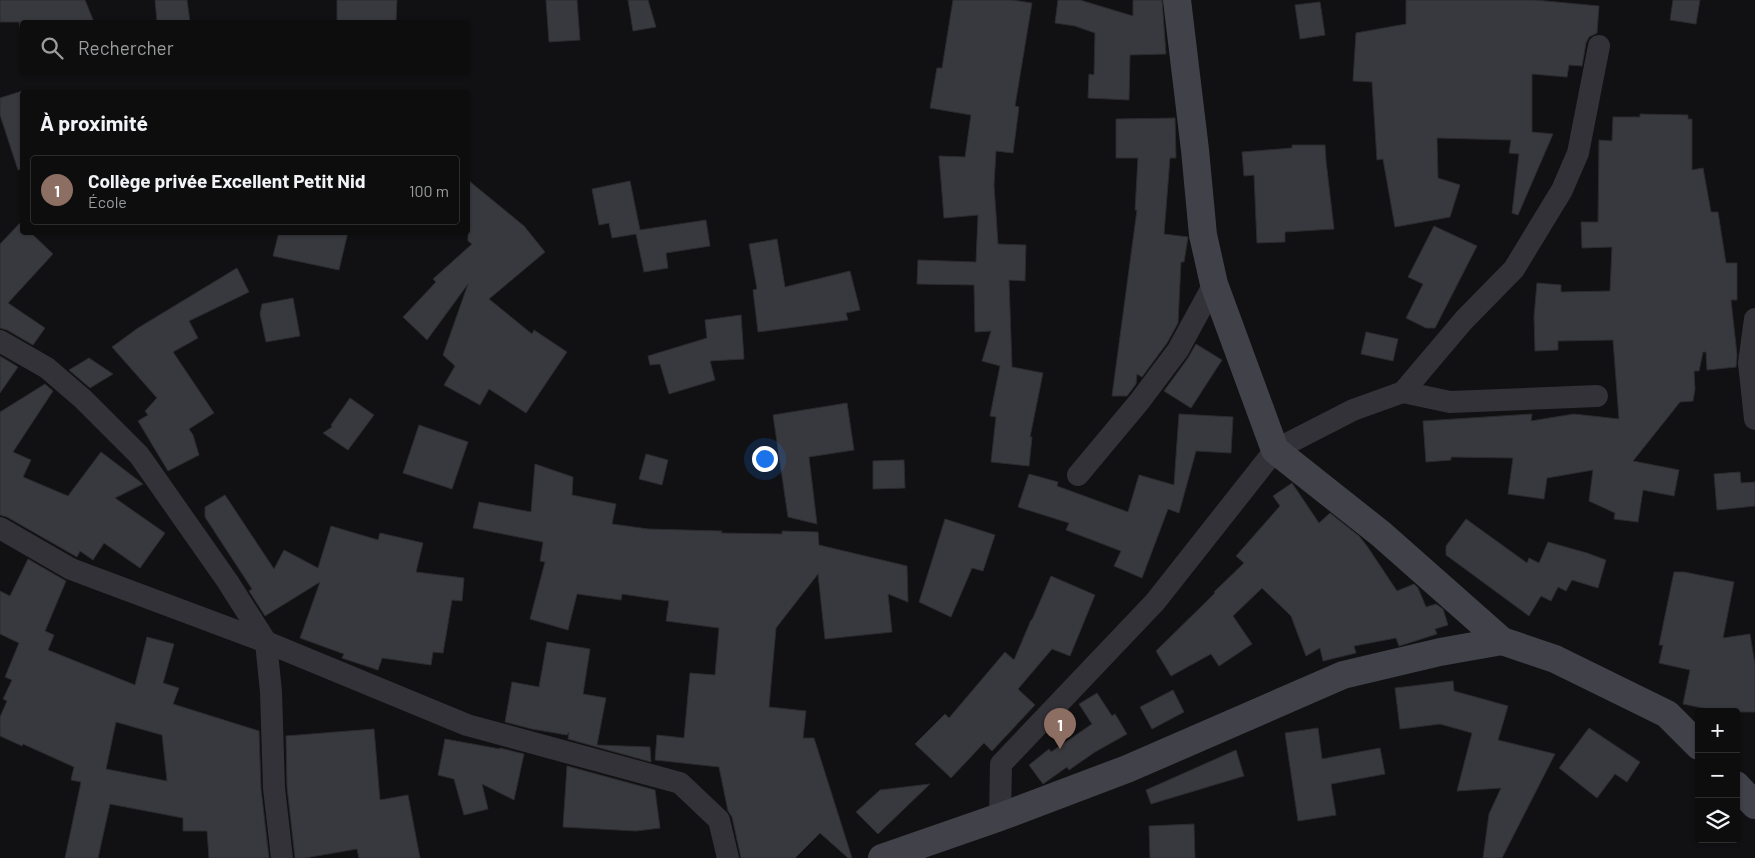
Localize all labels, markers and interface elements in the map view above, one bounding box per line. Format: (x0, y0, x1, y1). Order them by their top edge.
search box (20, 20, 470, 75)
icon: search (38, 34, 66, 62)
text: Rechercher (78, 36, 174, 59)
text: À proximité (40, 110, 148, 135)
text: Collège privée Excellent Petit Nid (88, 169, 366, 192)
text: 1 (54, 181, 60, 200)
text: 100 m (409, 181, 449, 200)
text: École (88, 192, 127, 211)
your location (752, 446, 778, 472)
pin: 1 (1044, 708, 1076, 749)
map controls (1695, 708, 1740, 843)
button: + (1695, 708, 1740, 753)
button: − (1695, 753, 1740, 798)
button: layers (1695, 798, 1740, 843)

